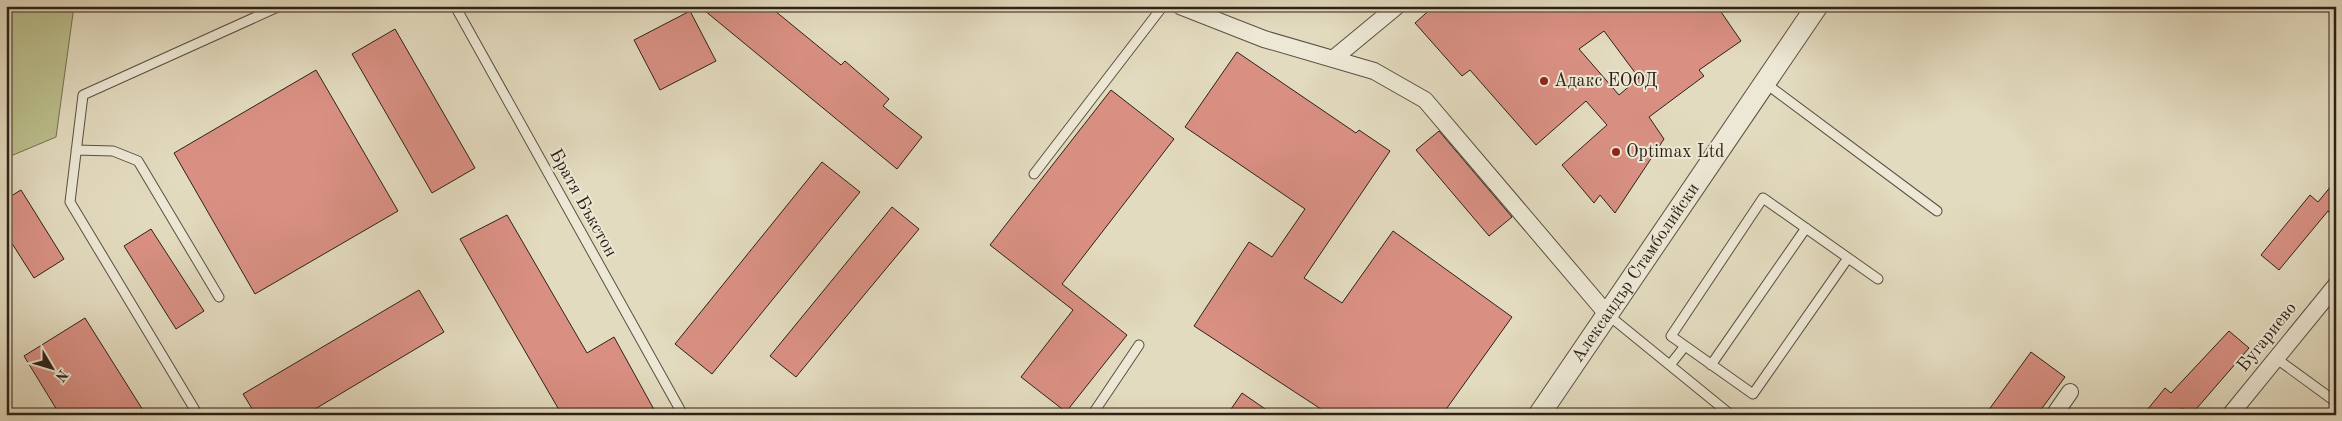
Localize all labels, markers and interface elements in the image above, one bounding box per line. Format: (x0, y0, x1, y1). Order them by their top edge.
place label: Адакс ЕООД (1554, 72, 1657, 90)
marker: Адакс ЕООД (1538, 75, 1550, 87)
place label: Optimax Ltd (1626, 143, 1724, 161)
street label: Братя Бъкстон (546, 146, 620, 260)
marker: Optimax Ltd (1610, 146, 1622, 158)
street label: Александър Стамболийски (1569, 180, 1703, 366)
street label: Бугариево (2234, 299, 2300, 375)
north arrow (28, 344, 78, 394)
text: N (52, 367, 70, 384)

